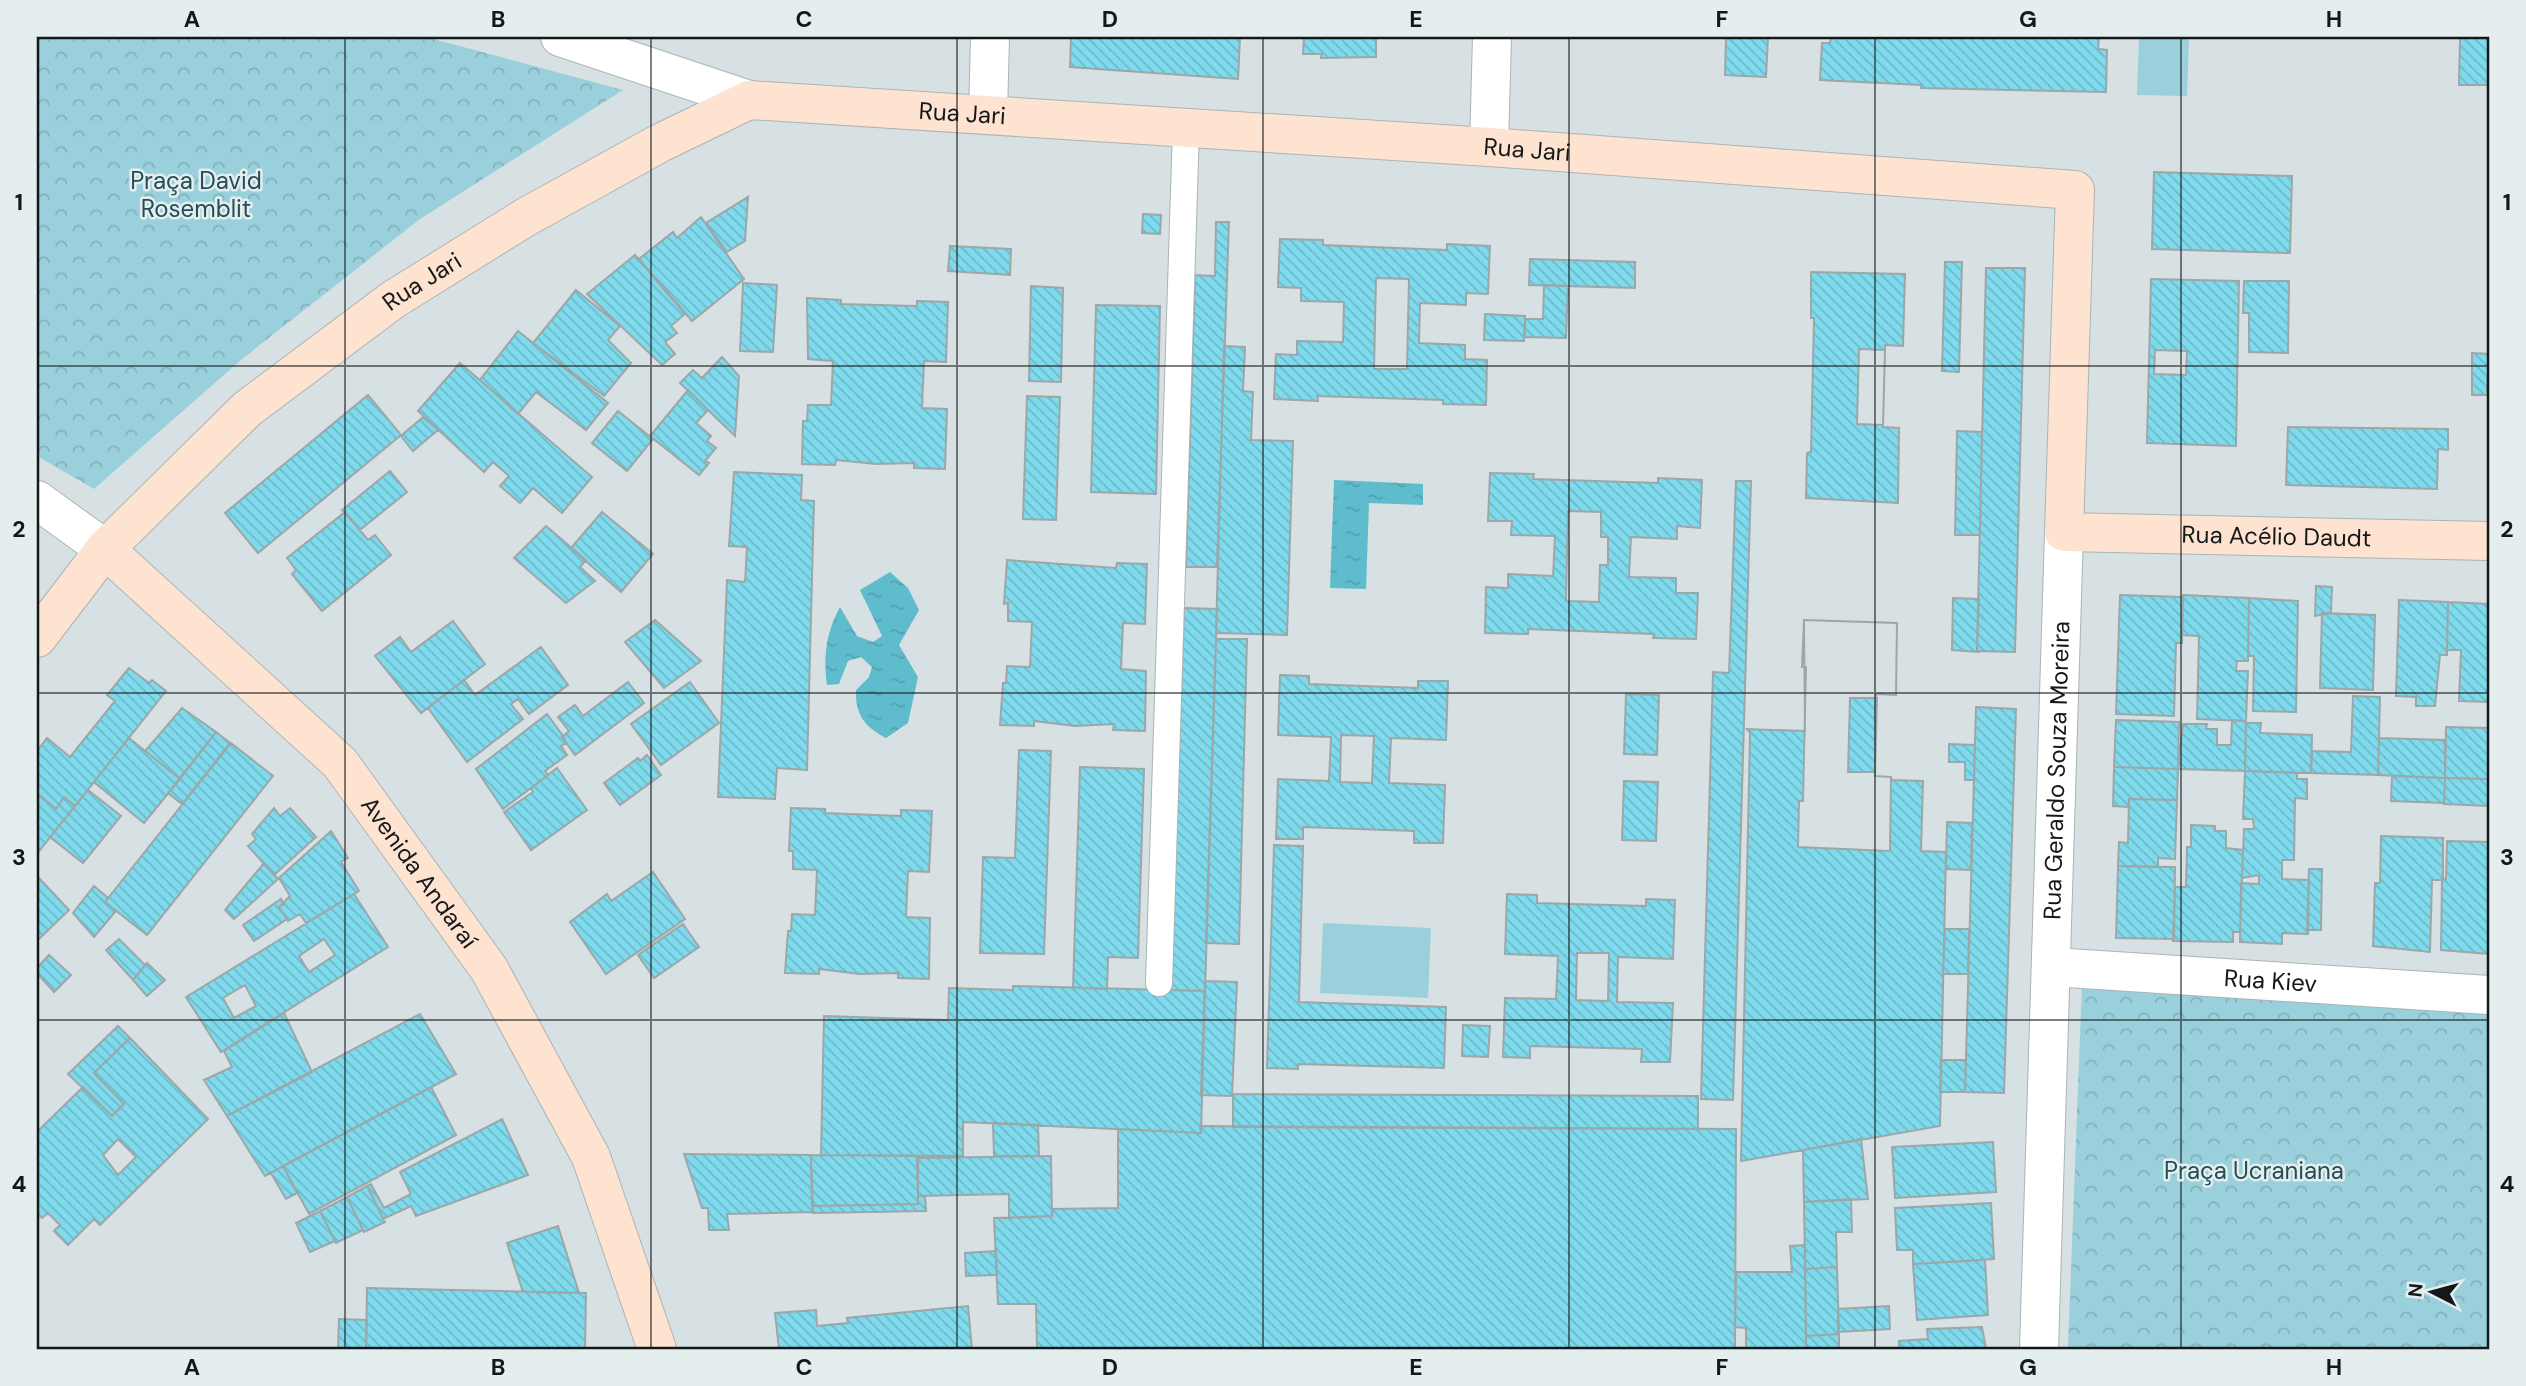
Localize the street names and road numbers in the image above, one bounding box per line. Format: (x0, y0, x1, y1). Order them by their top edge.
street label: Rua Jari (918, 95, 1007, 131)
street label: Rua Jari (1482, 131, 1572, 168)
street label: Rua Jari (376, 245, 467, 317)
street label: Rua Acélio Daudt (2181, 518, 2372, 554)
street label: Rua Geraldo Souza Moreira (2036, 620, 2076, 920)
street label: Avenida Andaraí (354, 790, 485, 955)
street label: Rua Kiev (2223, 962, 2318, 999)

